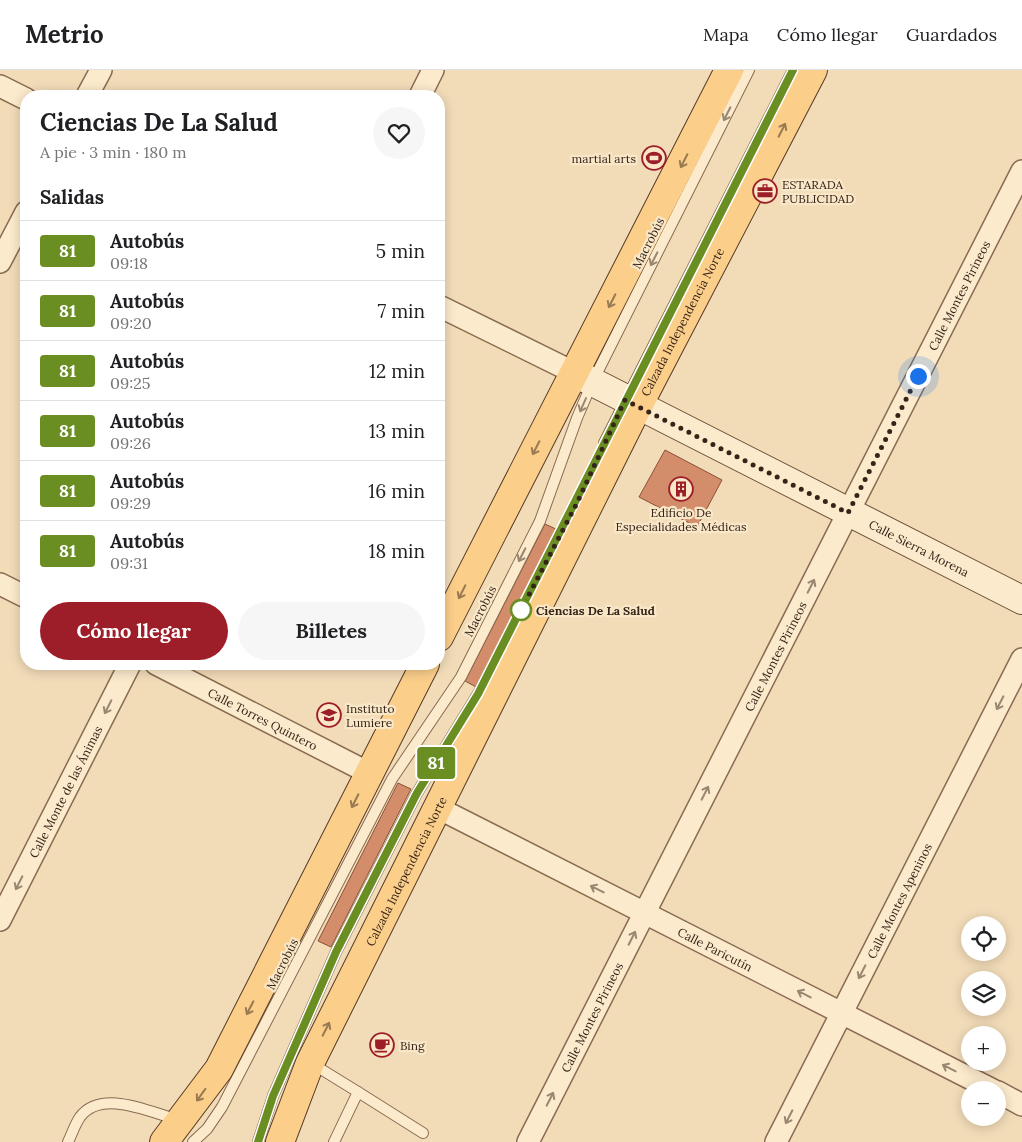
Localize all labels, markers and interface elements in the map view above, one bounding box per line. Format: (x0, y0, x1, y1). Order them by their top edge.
text: Metrio (25, 19, 104, 50)
text: Mapa (703, 23, 749, 46)
text: Cómo llegar (777, 23, 878, 46)
text: Guardados (906, 23, 997, 46)
one-way arrow (722, 106, 732, 121)
text: Ciencias De La Salud (40, 107, 278, 138)
button: heart (373, 107, 425, 159)
one-way arrow (777, 123, 787, 138)
text: A pie · 3 min · 180 m (40, 142, 187, 162)
sports icon: martial arts (641, 145, 667, 171)
place label: martial arts (571, 151, 636, 166)
one-way arrow (679, 153, 689, 168)
place label: ESTARADA PUBLICIDAD (782, 177, 854, 206)
office icon: ESTARADA PUBLICIDAD (752, 178, 778, 204)
text: Salidas (40, 185, 104, 209)
street label: Macrobús (629, 215, 667, 271)
text: Autobús (110, 229, 184, 253)
street label: Calle Montes Pirineos (925, 237, 993, 353)
text: 81 (59, 239, 76, 262)
text: 5 min (376, 239, 425, 263)
street label: Calzada Independencia Norte (637, 244, 727, 398)
one-way arrow (649, 251, 658, 266)
text: 09:18 (110, 253, 148, 273)
text: Autobús (110, 289, 184, 313)
one-way arrow (607, 293, 616, 308)
text: 81 (59, 299, 76, 322)
text: 7 min (377, 299, 425, 323)
text: 09:20 (110, 313, 152, 333)
text: Autobús (110, 349, 184, 373)
text: 81 (59, 359, 76, 382)
text: 12 min (369, 359, 425, 383)
your location (906, 364, 931, 389)
text: 09:25 (110, 373, 151, 393)
one-way arrow (577, 397, 587, 412)
text: Autobús (110, 409, 184, 433)
text: 81 (59, 419, 76, 442)
text: 13 min (369, 419, 425, 443)
text: 09:26 (110, 433, 151, 453)
one-way arrow (531, 440, 540, 455)
text: Autobús (110, 469, 184, 493)
building icon: Edificio De Especialidades Médicas (668, 476, 694, 502)
text: 81 (59, 479, 76, 502)
text: 16 min (368, 479, 425, 503)
text: 09:29 (110, 493, 151, 513)
place label: Edificio De Especialidades Médicas (615, 505, 747, 534)
street label: Calle Sierra Morena (867, 516, 972, 579)
text: Autobús (110, 529, 184, 553)
text: 81 (59, 539, 76, 562)
text: 18 min (369, 539, 425, 563)
one-way arrow (517, 547, 527, 562)
text: 09:31 (110, 553, 148, 573)
one-way arrow (807, 579, 816, 594)
street label: Macrobús (461, 583, 499, 639)
one-way arrow (457, 585, 467, 600)
street label: Calle Montes Pirineos (741, 598, 810, 714)
marker: Ciencias De La Salud (510, 599, 532, 621)
button: Cómo llegar (40, 602, 228, 660)
button: Billetes (238, 602, 425, 660)
place label: Ciencias De La Salud (536, 603, 655, 618)
street label: Calle Torres Quintero (206, 684, 320, 753)
one-way arrow (995, 695, 1005, 710)
one-way arrow (103, 699, 112, 714)
place label: Instituto Lumiere (346, 701, 394, 730)
school or university icon: Instituto Lumiere (316, 702, 342, 728)
street label: Calle Monte de las Ánimas (25, 723, 105, 860)
line badge: 81 (414, 747, 458, 779)
text: 81 (427, 751, 445, 774)
one-way arrow (701, 786, 711, 801)
one-way arrow (350, 793, 360, 808)
street label: Calzada Independencia Norte (362, 793, 450, 948)
street label: Calle Montes Apeninos (863, 840, 935, 961)
one-way arrow (14, 875, 23, 890)
one-way arrow (590, 884, 605, 893)
map controls (961, 916, 1006, 1126)
button: locate (961, 916, 1006, 961)
street label: Calle Paricutín (675, 924, 755, 974)
one-way arrow (628, 931, 637, 946)
street label: Macrobús (263, 936, 301, 992)
street label: Calle Montes Pirineos (557, 959, 626, 1075)
one-way arrow (857, 964, 867, 979)
button: layers (961, 971, 1006, 1016)
one-way arrow (797, 989, 812, 999)
one-way arrow (245, 1000, 254, 1015)
one-way arrow (322, 1022, 332, 1037)
button: + (961, 1026, 1006, 1071)
cafe icon: Bing (369, 1032, 395, 1058)
place label: Bing (400, 1038, 425, 1053)
one-way arrow (942, 1063, 957, 1072)
button: − (961, 1081, 1006, 1126)
one-way arrow (196, 1088, 206, 1102)
one-way arrow (545, 1091, 555, 1106)
one-way arrow (784, 1109, 793, 1124)

